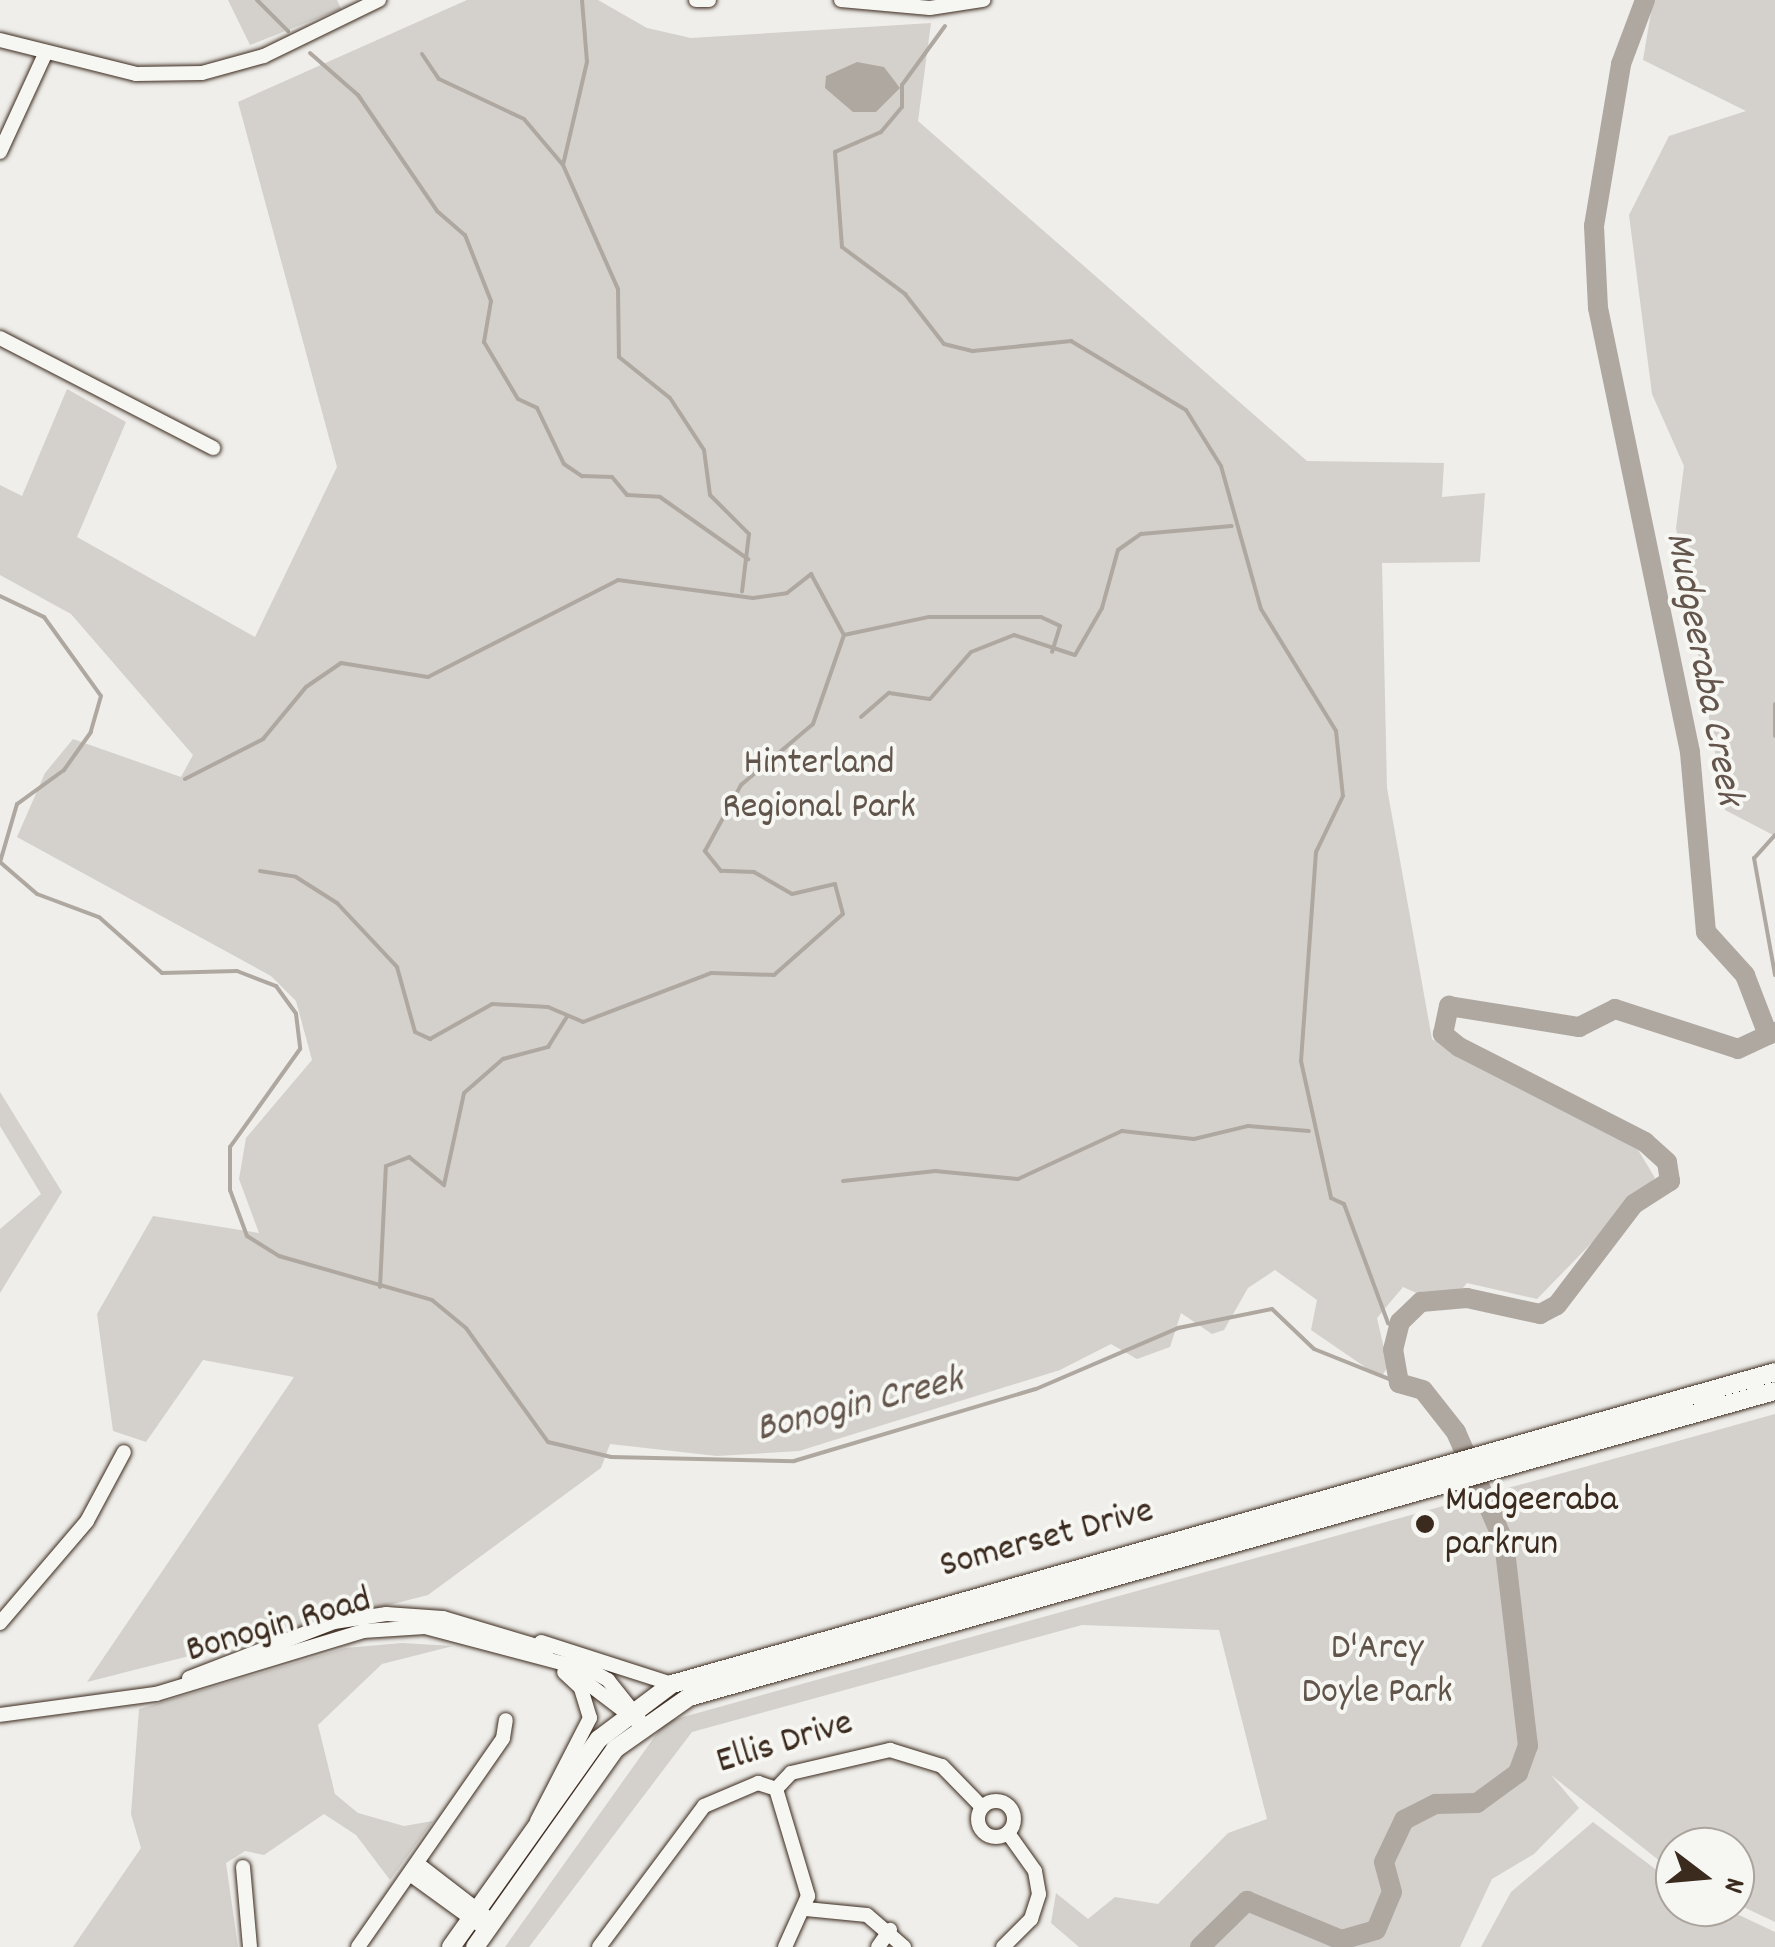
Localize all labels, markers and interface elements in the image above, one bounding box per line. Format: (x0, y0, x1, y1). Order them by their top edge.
water label: Mudgeeraba Creek (1651, 528, 1751, 810)
park label: Hinterland Regional Park (722, 742, 916, 832)
water label: Bonogin Creek (751, 1358, 969, 1456)
place label: Mudgeeraba parkrun (1445, 1479, 1618, 1568)
street label: Somerset Drive (935, 1490, 1159, 1590)
marker: Mudgeeraba parkrun (1414, 1513, 1436, 1535)
street label: Bonogin Road (181, 1579, 377, 1675)
park label: D'Arcy Doyle Park (1301, 1627, 1453, 1716)
street label: Ellis Drive (711, 1702, 859, 1786)
north arrow (1655, 1827, 1755, 1927)
text: N (1711, 1873, 1753, 1897)

